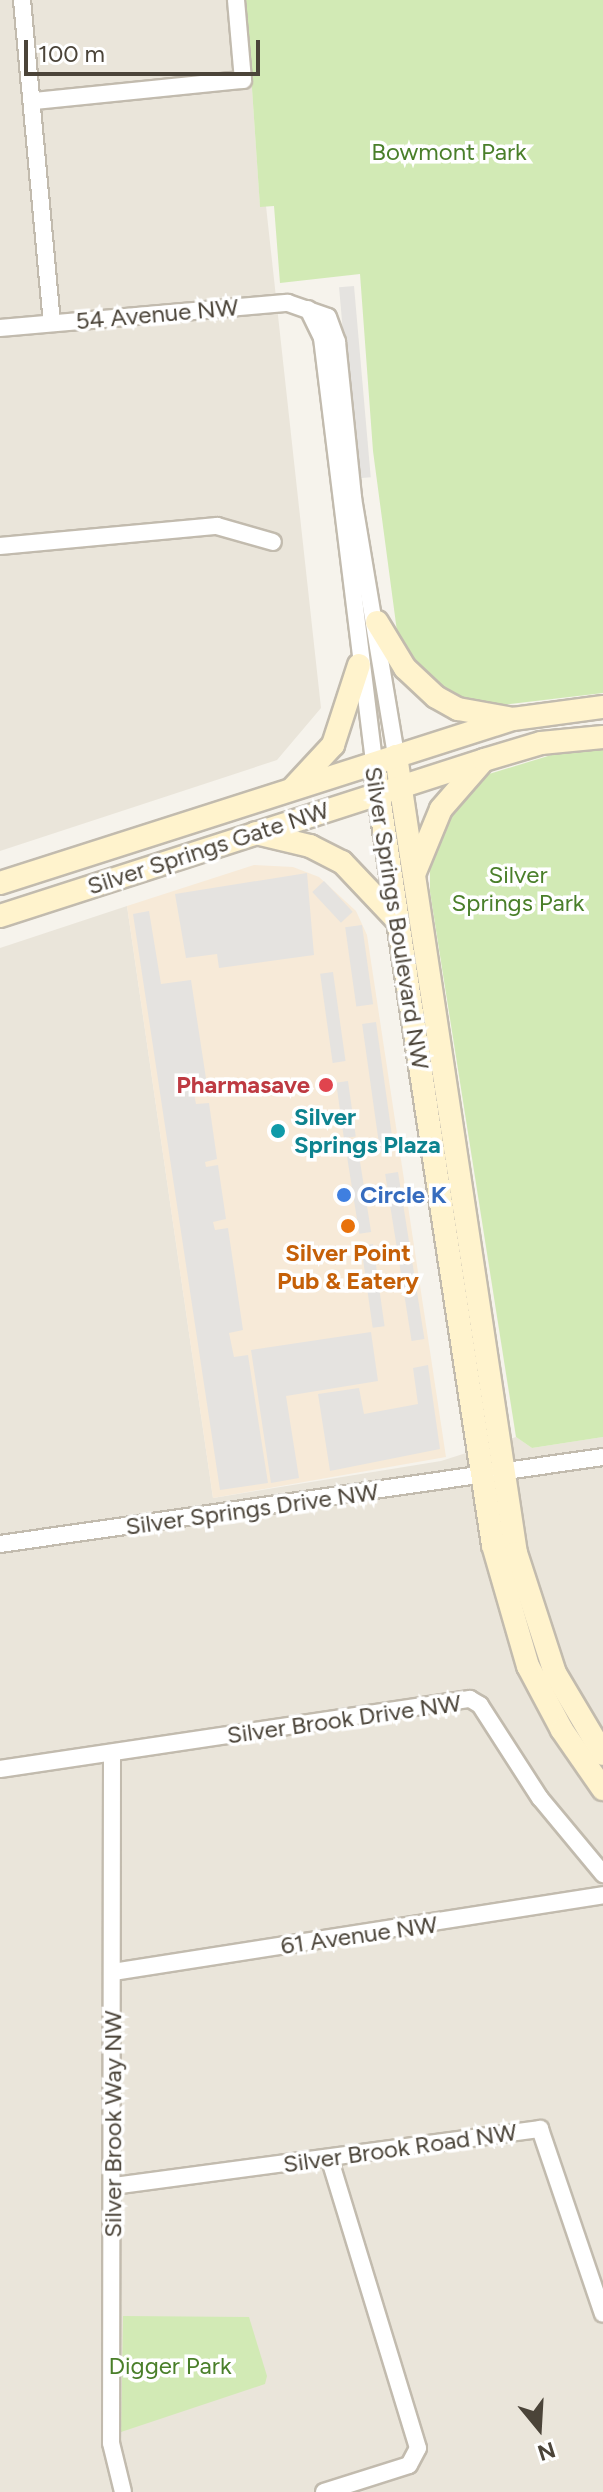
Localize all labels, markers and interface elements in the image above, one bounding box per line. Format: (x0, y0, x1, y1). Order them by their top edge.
scale bar (28, 24, 264, 74)
text: 100 m (38, 39, 105, 68)
park label: Bowmont Park (371, 138, 527, 166)
street label: 54 Avenue NW (74, 293, 240, 335)
street label: Silver Springs Boulevard NW (359, 764, 435, 1072)
street label: Silver Springs Gate NW (84, 795, 332, 901)
park label: Silver Springs Park (452, 861, 584, 917)
place label: Pharmasave (176, 1071, 310, 1099)
marker: Pharmasave (317, 1076, 335, 1094)
place label: Silver Springs Plaza (294, 1103, 441, 1159)
marker: Silver Springs Plaza (269, 1122, 287, 1140)
place label: Circle K (360, 1181, 447, 1209)
marker: Circle K (335, 1186, 353, 1204)
marker: Silver Point Pub & Eatery (339, 1217, 357, 1235)
place label: Silver Point Pub & Eatery (277, 1239, 419, 1295)
street label: Silver Springs Drive NW (124, 1477, 380, 1541)
street label: Silver Brook Drive NW (225, 1688, 463, 1750)
street label: 61 Avenue NW (279, 1910, 439, 1960)
street label: Silver Brook Way NW (99, 2010, 127, 2238)
street label: Silver Brook Road NW (281, 2117, 519, 2179)
park label: Digger Park (108, 2352, 232, 2380)
north arrow (499, 2388, 579, 2468)
text: N (534, 2436, 559, 2467)

